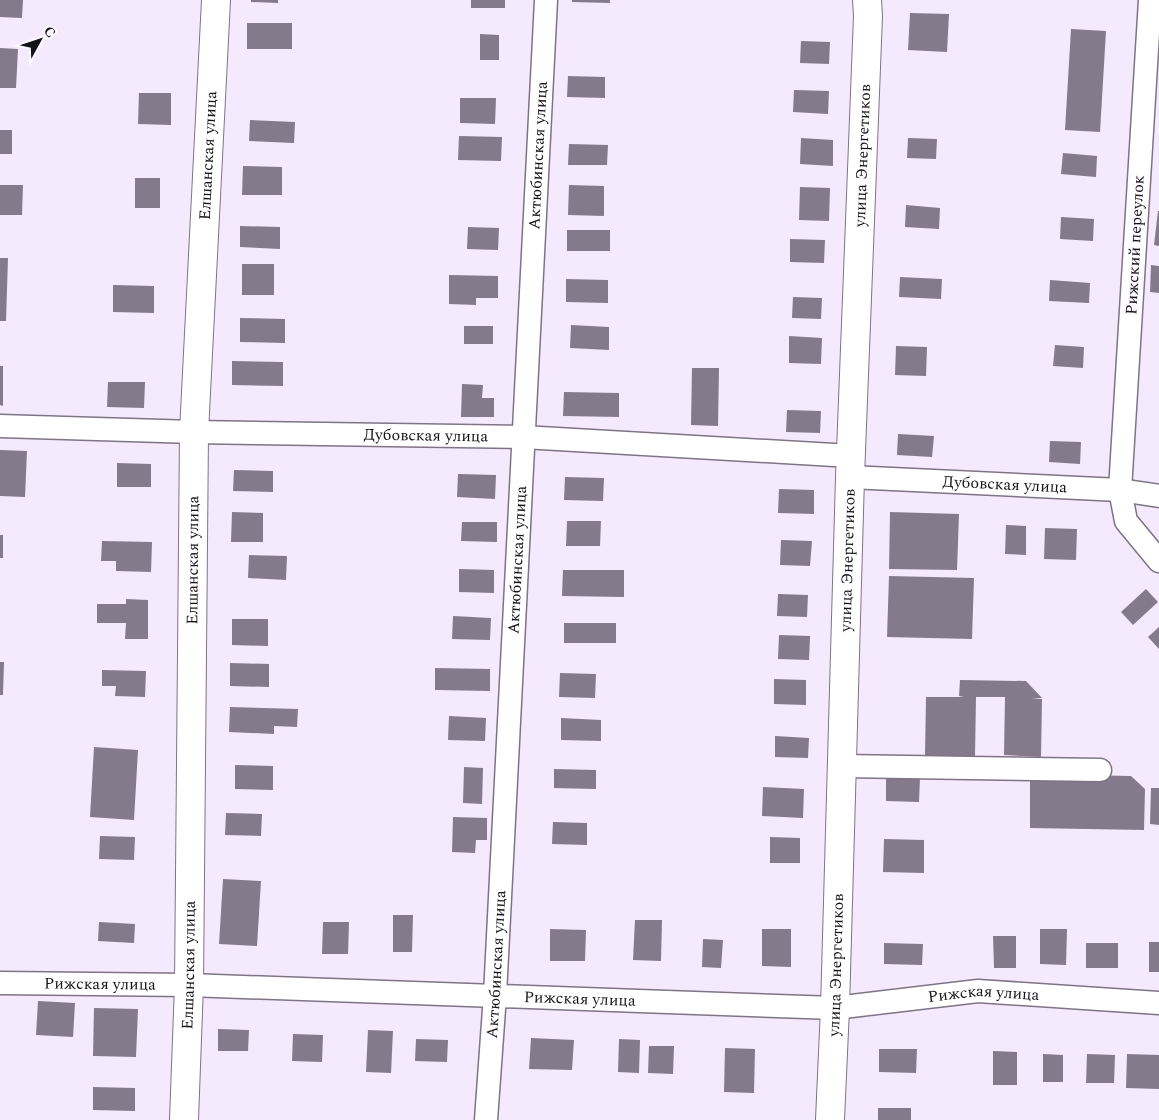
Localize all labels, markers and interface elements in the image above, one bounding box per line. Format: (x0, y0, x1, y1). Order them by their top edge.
north arrow (15, 15, 65, 65)
text: С (38, 21, 61, 43)
street label: Актюбинская улица (522, 80, 554, 230)
street label: улица Энергетиков (848, 84, 877, 229)
street label: Елшанская улица (193, 90, 223, 221)
street label: Рижский переулок (1119, 175, 1151, 315)
street label: Дубовская улица (363, 423, 489, 448)
street label: Дубовская улица (942, 469, 1068, 499)
street label: Актюбинская улица (502, 485, 533, 635)
street label: улица Энергетиков (834, 488, 862, 633)
street label: Елшанская улица (180, 495, 205, 625)
street label: Актюбинская улица (480, 889, 512, 1039)
street label: улица Энергетиков (822, 893, 850, 1038)
street label: Елшанская улица (175, 900, 202, 1030)
street label: Рижская улица (44, 971, 156, 997)
street label: Рижская улица (927, 979, 1040, 1009)
street label: Рижская улица (523, 985, 636, 1013)

